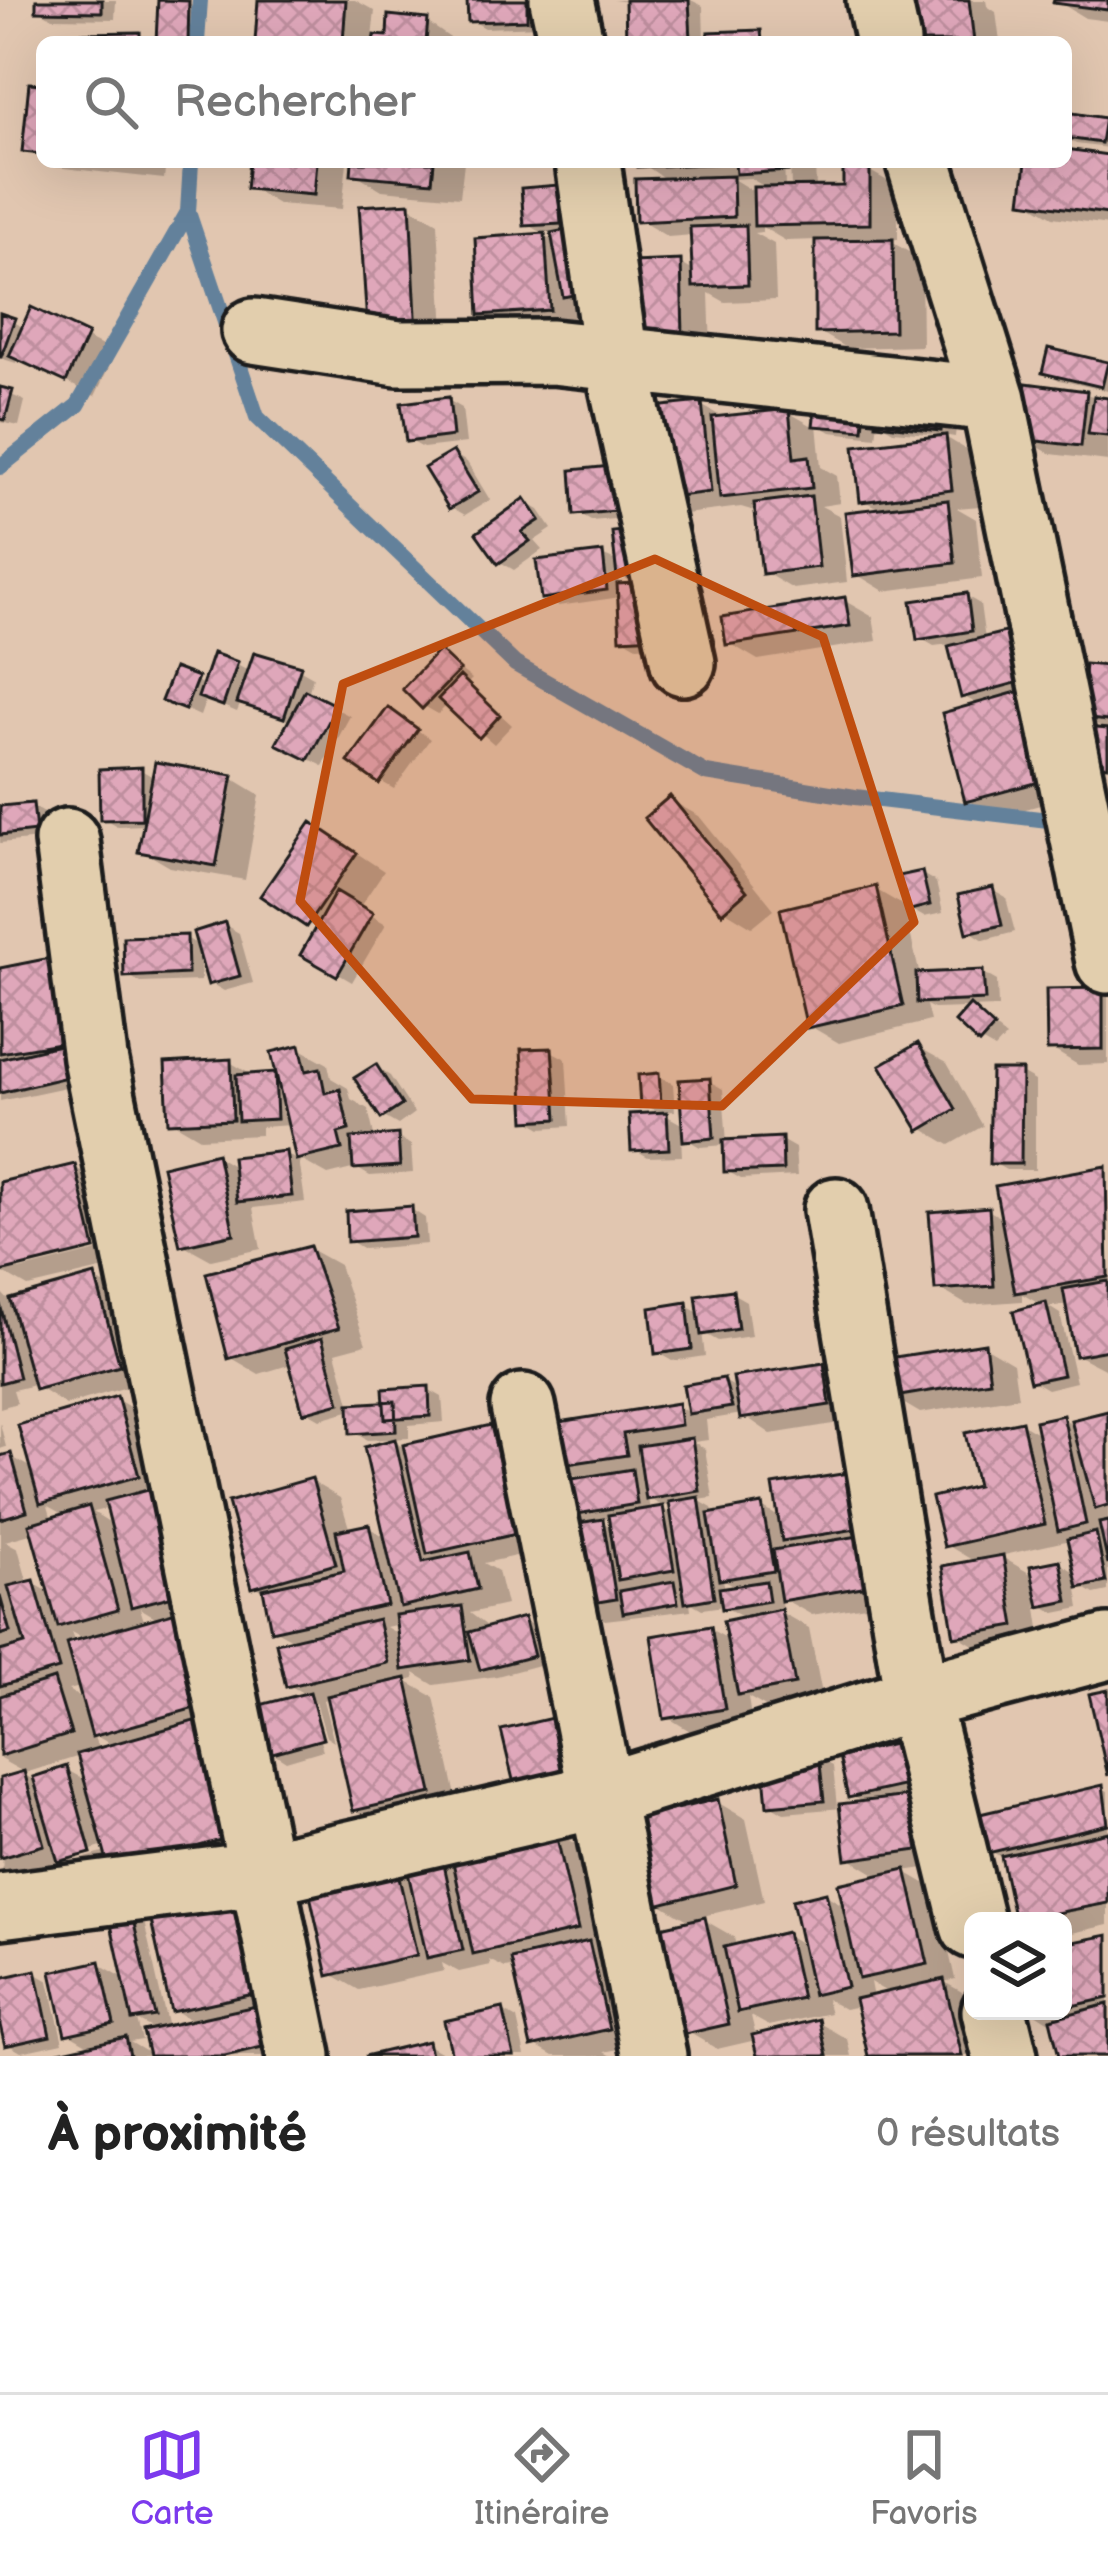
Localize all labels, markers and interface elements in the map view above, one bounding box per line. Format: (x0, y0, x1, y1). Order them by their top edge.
search box (36, 36, 1072, 168)
icon: search (78, 69, 144, 135)
text: Rechercher (174, 75, 415, 130)
map controls (964, 1912, 1072, 2020)
button: layers (964, 1912, 1072, 2020)
text: À proximité (48, 2104, 307, 2165)
text: 0 résultats (876, 2111, 1060, 2158)
tab: Carte (130, 2422, 214, 2534)
tab: Itinéraire (474, 2422, 609, 2534)
tab: Favoris (870, 2422, 978, 2534)

